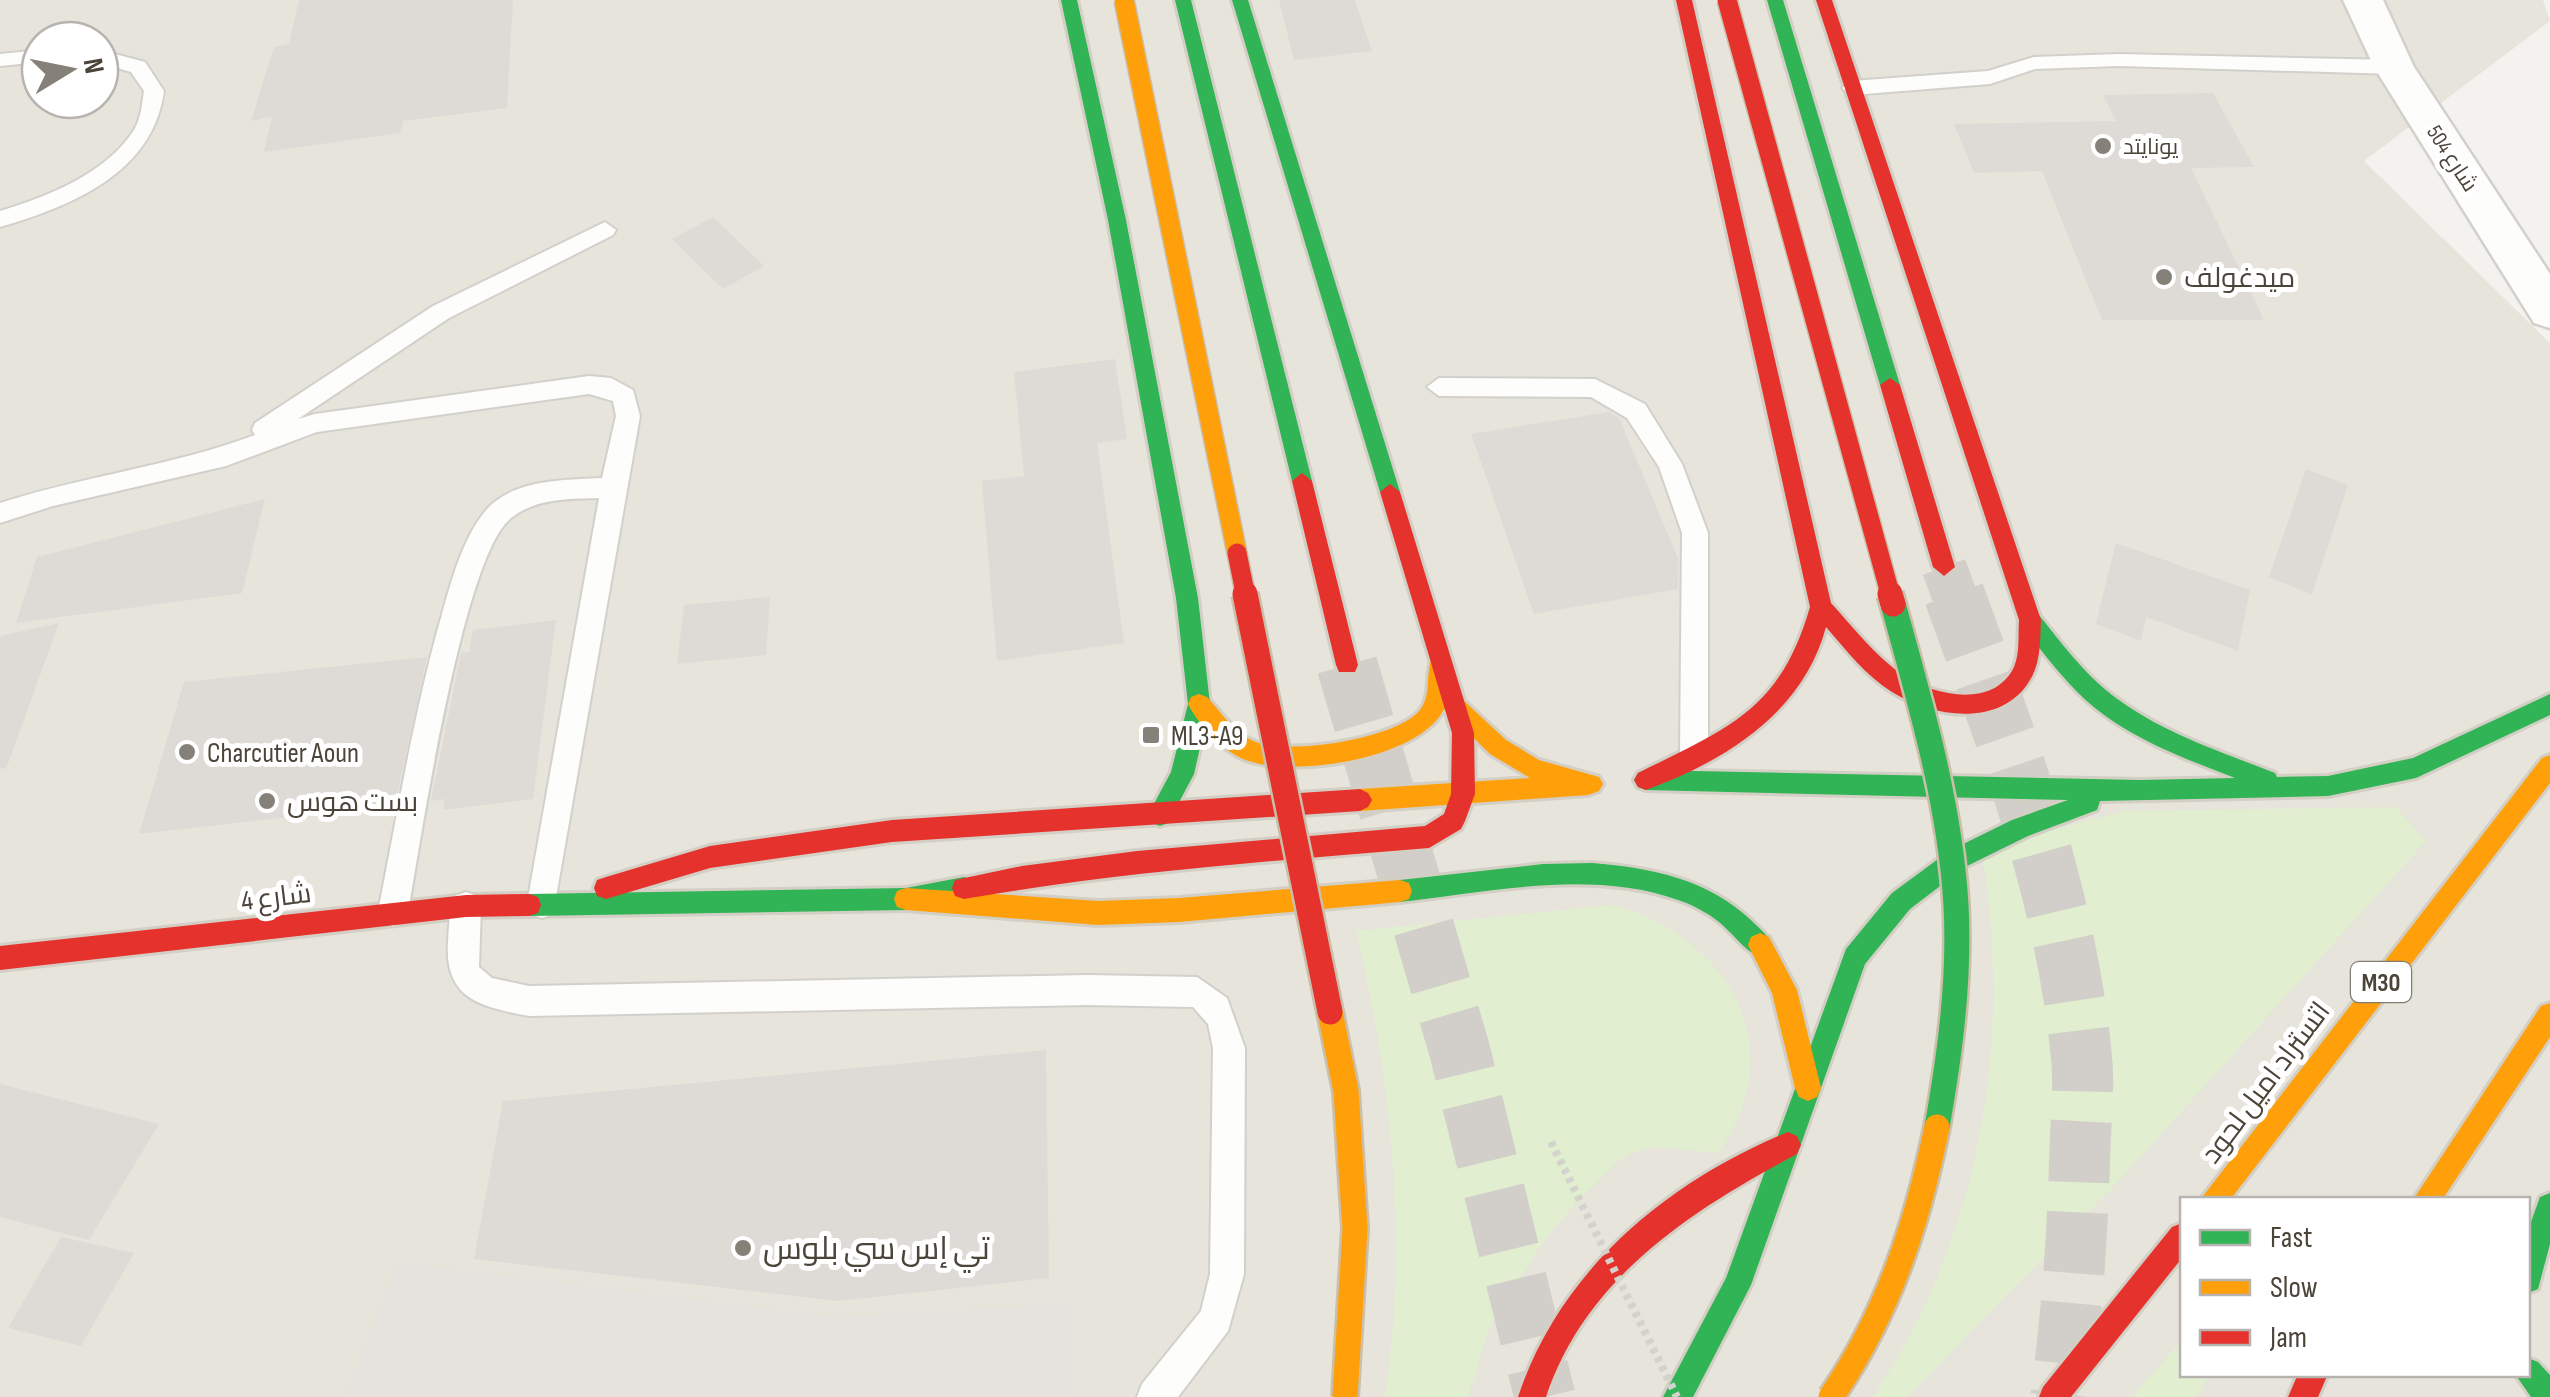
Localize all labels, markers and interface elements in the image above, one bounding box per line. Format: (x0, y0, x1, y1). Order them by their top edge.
north arrow (20, 20, 120, 120)
text: N (76, 56, 111, 76)
street label: شارع 504 (2420, 120, 2483, 197)
place label: يونايتد (2123, 134, 2178, 161)
marker: يونايتد (2092, 135, 2114, 157)
place label: ميدغولف (2184, 262, 2295, 295)
marker: ميدغولف (2153, 266, 2175, 288)
place label: ML3-A9 (1171, 720, 1243, 753)
marker: ML3-A9 (1140, 724, 1162, 746)
place label: Charcutier Aoun (207, 737, 359, 770)
marker: Charcutier Aoun (176, 741, 198, 763)
place label: بست هوس (287, 786, 418, 819)
marker: بست هوس (256, 790, 278, 812)
street label: شارع 4 (239, 877, 313, 919)
road number: M30 (2351, 962, 2411, 1002)
street label: اتستراد اميل لحود (2195, 996, 2338, 1170)
legend (2180, 1197, 2530, 1377)
text: Fast (2270, 1220, 2312, 1256)
place label: تي إس سي بلوس (763, 1230, 990, 1273)
marker: تي إس سي بلوس (732, 1237, 754, 1259)
text: Slow (2270, 1270, 2318, 1306)
text: Jam (2269, 1320, 2307, 1356)

